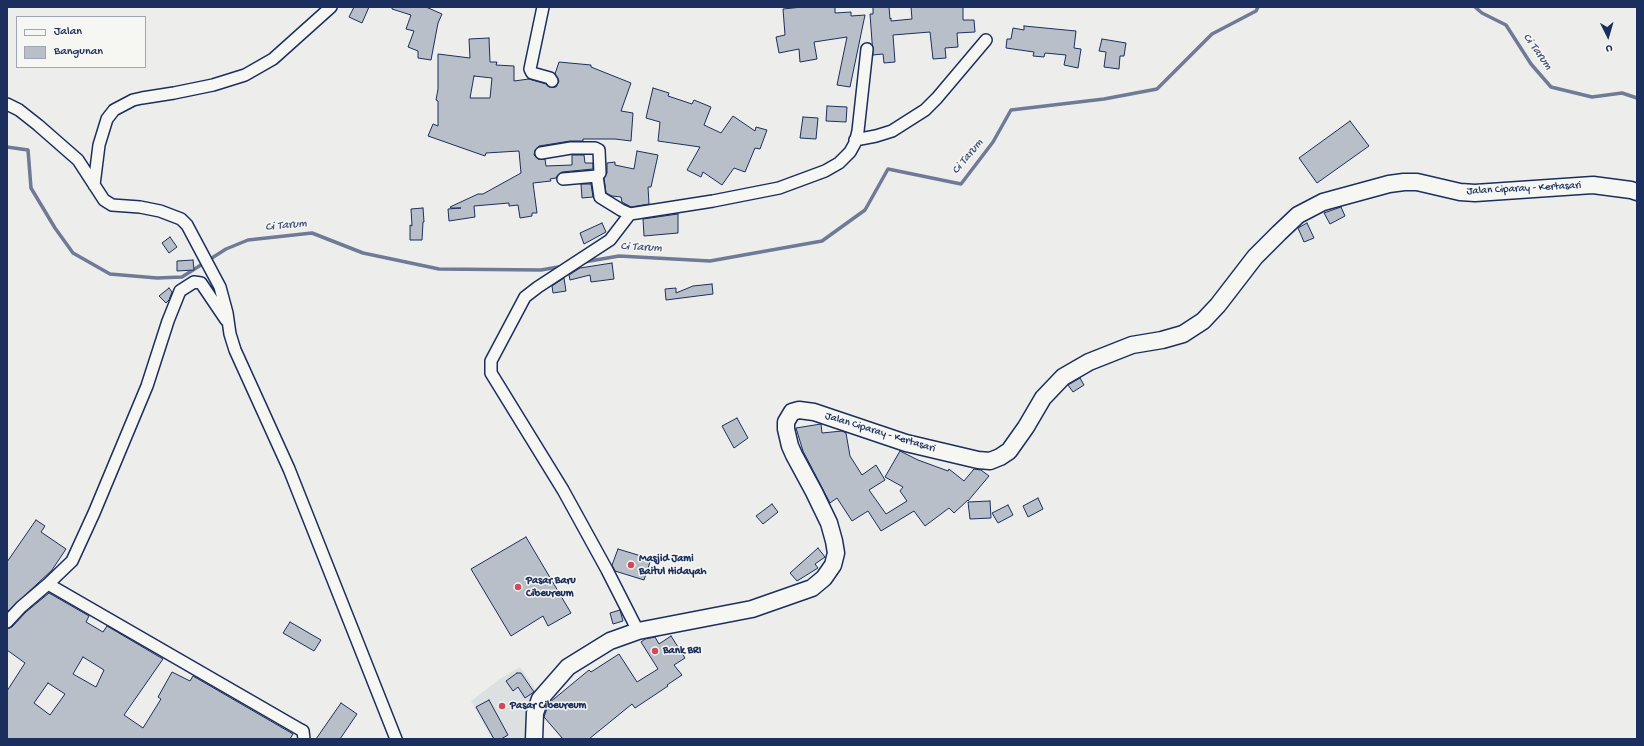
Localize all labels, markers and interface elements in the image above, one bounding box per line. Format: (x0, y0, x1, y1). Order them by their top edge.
legend (16, 16, 146, 68)
north arrow (1588, 16, 1628, 56)
text: Jalan (54, 25, 82, 39)
water label: Ci Tarum (1519, 31, 1555, 73)
text: U (1605, 42, 1613, 54)
text: Bangunan (54, 45, 103, 59)
water label: Ci Tarum (949, 136, 987, 178)
street label: Jalan Ciparay - Kertasari (1466, 179, 1582, 199)
water label: Ci Tarum (265, 217, 307, 235)
water label: Ci Tarum (620, 240, 662, 256)
street label: Jalan Ciparay - Kertasari (823, 410, 937, 456)
place label: Masjid Jami Baitul Hidayah (639, 552, 706, 578)
marker: Masjid Jami Baitul Hidayah (626, 560, 636, 570)
place label: Pasar Baru Cibeureum (526, 574, 576, 600)
marker: Pasar Baru Cibeureum (513, 582, 523, 592)
place label: Bank BRI (663, 644, 701, 658)
marker: Bank BRI (650, 646, 660, 656)
place label: Pasar Cibeureum (510, 699, 586, 713)
marker: Pasar Cibeureum (497, 701, 507, 711)

